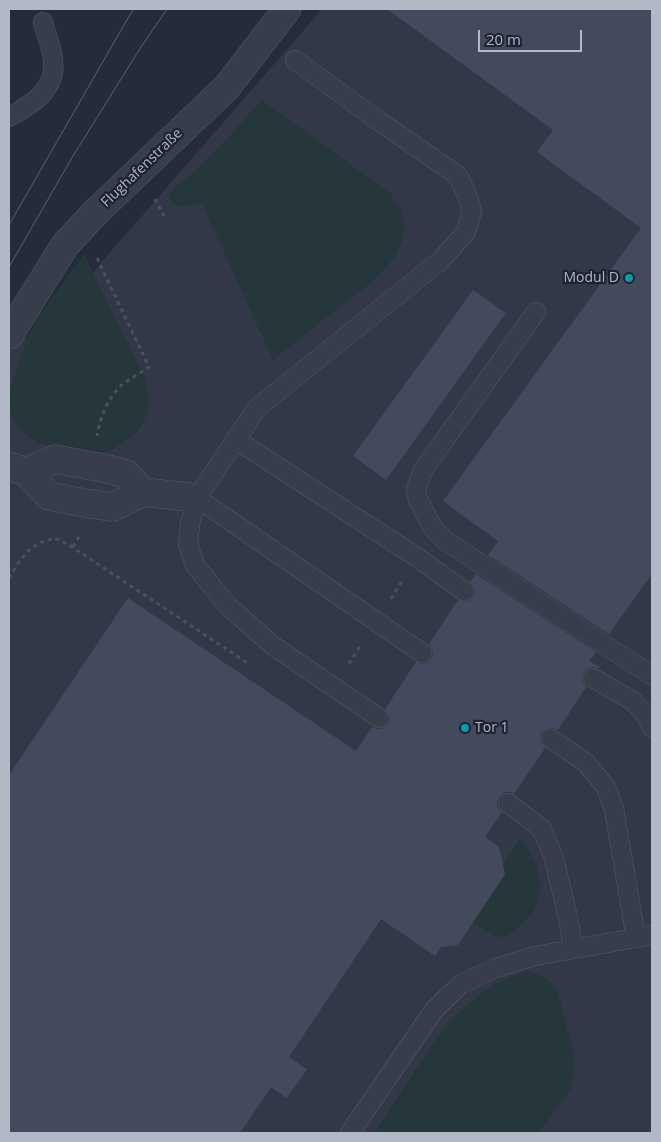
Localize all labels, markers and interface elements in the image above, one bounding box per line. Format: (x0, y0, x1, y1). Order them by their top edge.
scale bar (481, 20, 585, 52)
text: 20 m (486, 29, 521, 49)
street label: Flughafenstraße (98, 125, 186, 211)
place label: Modul D (564, 270, 619, 286)
marker: Modul D (623, 272, 635, 284)
place label: Tor 1 (475, 720, 508, 736)
marker: Tor 1 (459, 722, 471, 734)

